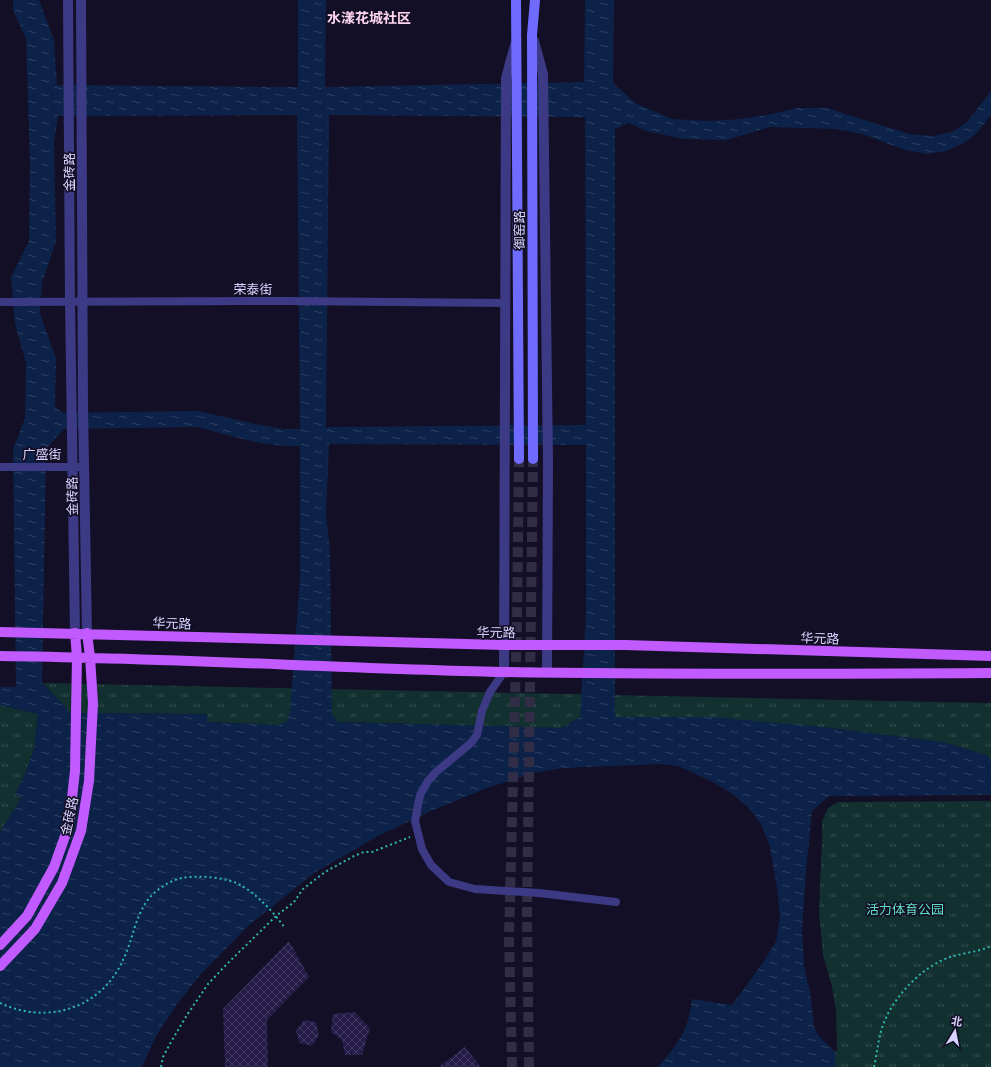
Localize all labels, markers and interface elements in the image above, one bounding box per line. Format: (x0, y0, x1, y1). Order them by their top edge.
district label: 水漾花城社区 (327, 9, 411, 27)
street label: 金砖路 (61, 152, 78, 192)
street label: 御窑路 (511, 210, 528, 250)
street label: 荣泰街 (233, 281, 273, 298)
street label: 广盛街 (22, 446, 62, 463)
street label: 金砖路 (64, 476, 81, 516)
street label: 华元路 (152, 614, 192, 633)
street label: 华元路 (476, 624, 516, 641)
street label: 华元路 (800, 629, 840, 648)
street label: 金砖路 (57, 795, 82, 837)
park label: 活力体育公园 (866, 901, 944, 918)
north arrow (935, 1011, 975, 1051)
text: 北 (950, 1013, 963, 1029)

